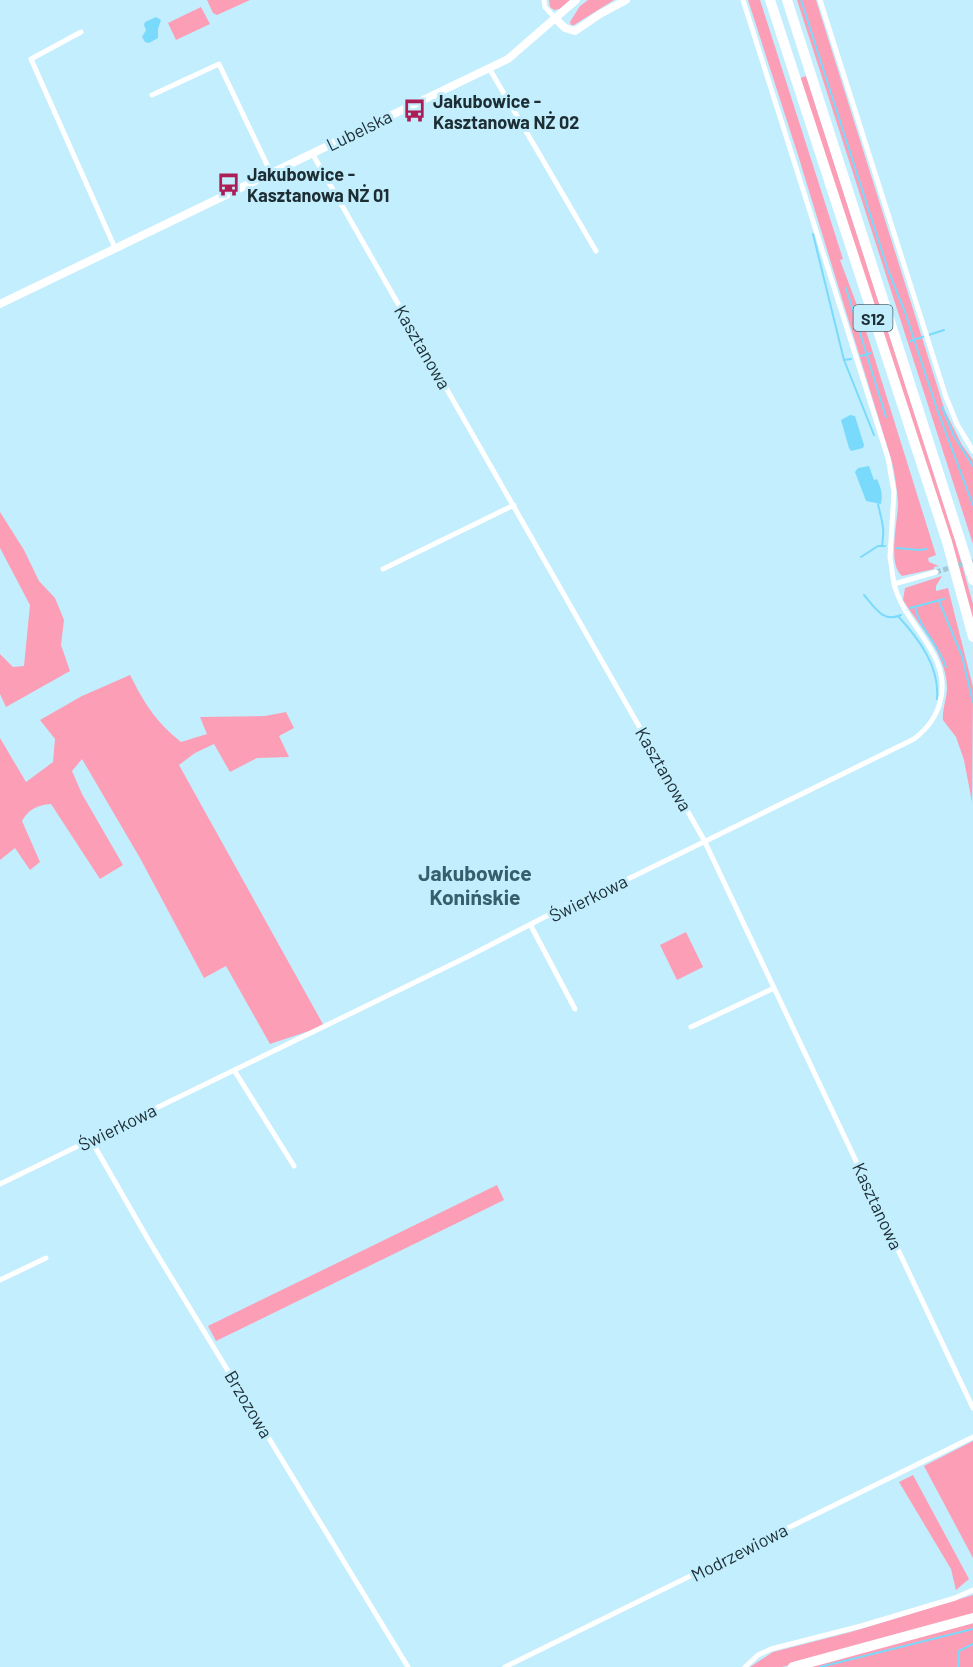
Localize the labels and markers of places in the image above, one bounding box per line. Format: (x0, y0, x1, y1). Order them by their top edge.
place label: Jakubowice - Kasztanowa NŻ 02 (433, 90, 579, 133)
bus stop icon: Jakubowice - Kasztanowa NŻ 02 (402, 98, 428, 124)
place label: Jakubowice - Kasztanowa NŻ 01 (247, 163, 390, 206)
bus stop icon: Jakubowice - Kasztanowa NŻ 01 (216, 171, 242, 197)

